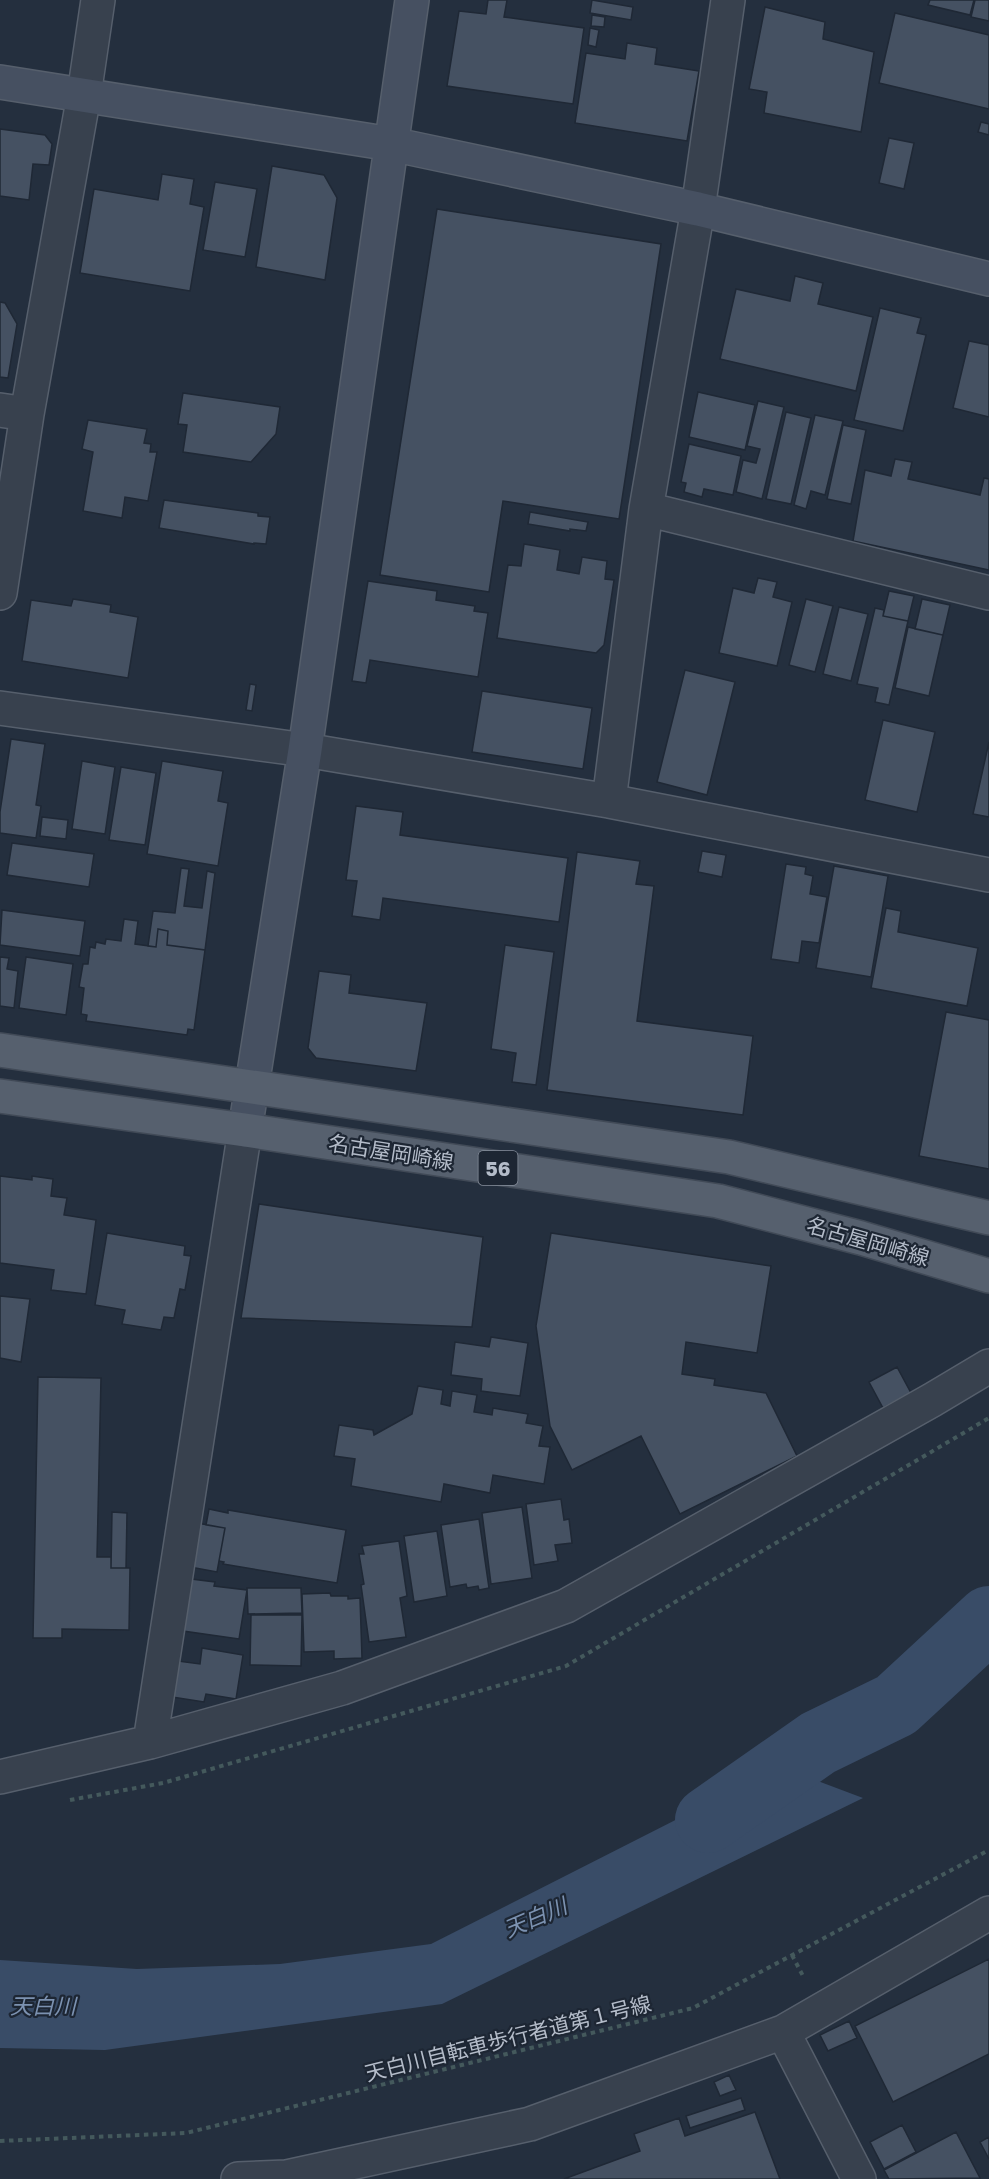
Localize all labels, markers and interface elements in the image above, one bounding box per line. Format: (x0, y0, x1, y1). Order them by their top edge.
street label: 名古屋岡崎線 (327, 1129, 455, 1175)
road number: 56 (478, 1151, 518, 1185)
street label: 名古屋岡崎線 (804, 1211, 932, 1271)
water label: 天白川 (499, 1891, 572, 1942)
street label: 天白川自転車歩行者道第１号線 (362, 1990, 654, 2086)
water label: 天白川 (10, 1992, 78, 2019)

